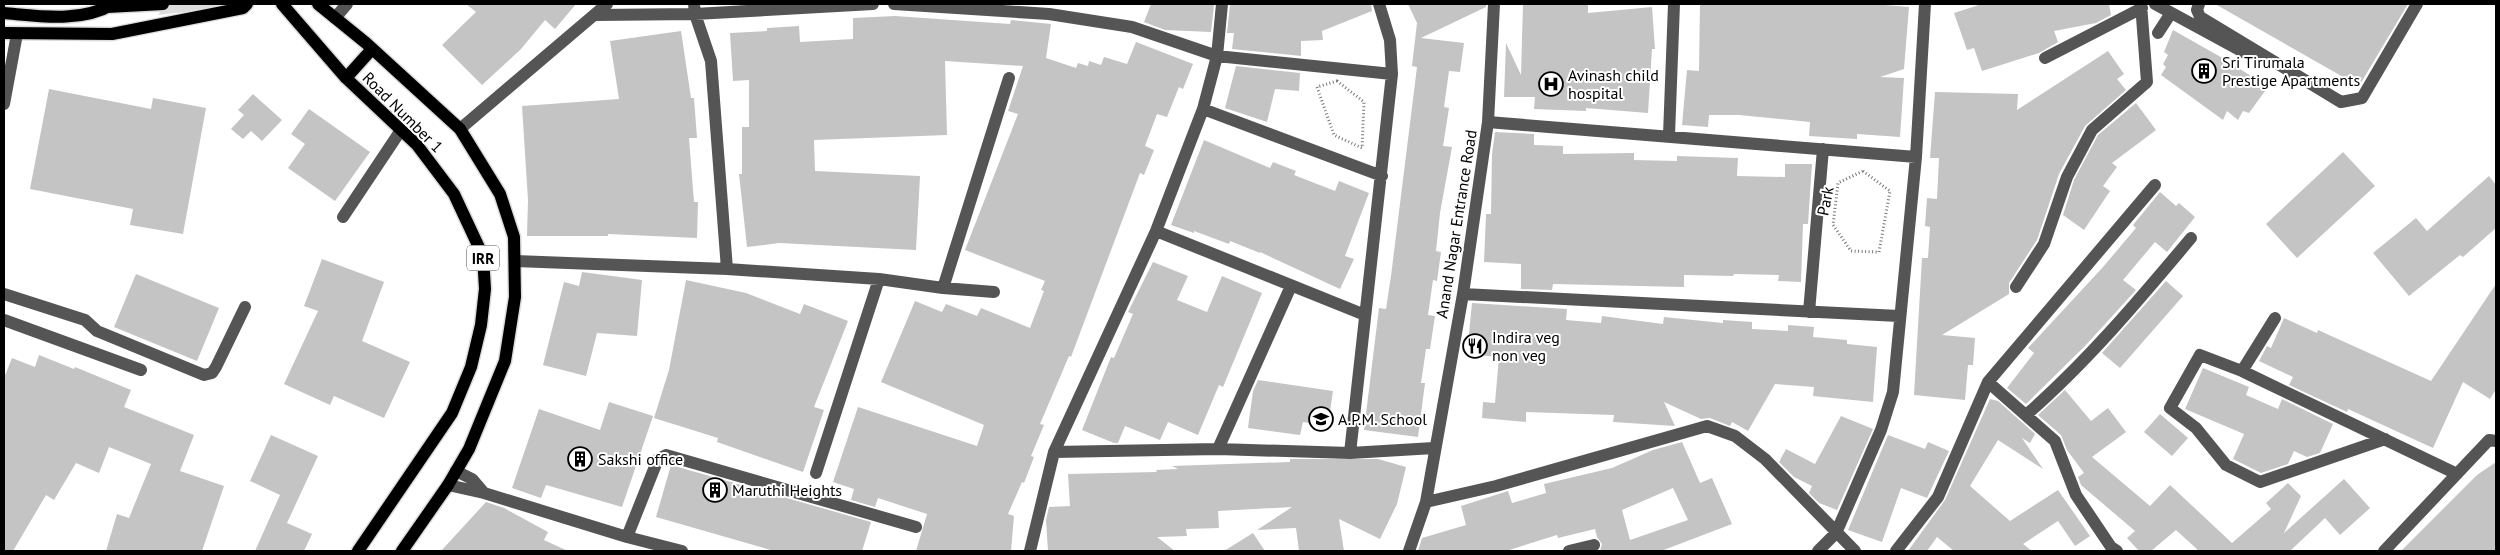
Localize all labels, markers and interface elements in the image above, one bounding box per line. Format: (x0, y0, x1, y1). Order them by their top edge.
place label: Sri Tirumala Prestige Apartments (2222, 52, 2360, 90)
building icon: Sri Tirumala Prestige Apartments (2191, 58, 2217, 84)
place label: Avinash child hospital (1568, 65, 1659, 103)
street label: Road Number 1 (359, 68, 447, 156)
hospital icon: Avinash child hospital (1538, 71, 1564, 97)
street label: Anand Nagar Entrance Road (1431, 128, 1481, 320)
street label: Park (1812, 184, 1838, 217)
road number: IRR (467, 246, 499, 270)
place label: Indira veg non veg (1492, 327, 1560, 365)
restaurant icon: Indira veg non veg (1462, 333, 1488, 359)
school or university icon: A.P.M. School (1308, 406, 1334, 432)
place label: A.P.M. School (1338, 409, 1427, 429)
building icon: Sakshi office (567, 446, 593, 472)
place label: Sakshi office (598, 449, 683, 469)
building icon: Maruthi Heights (702, 477, 728, 503)
place label: Maruthi Heights (732, 480, 842, 500)

